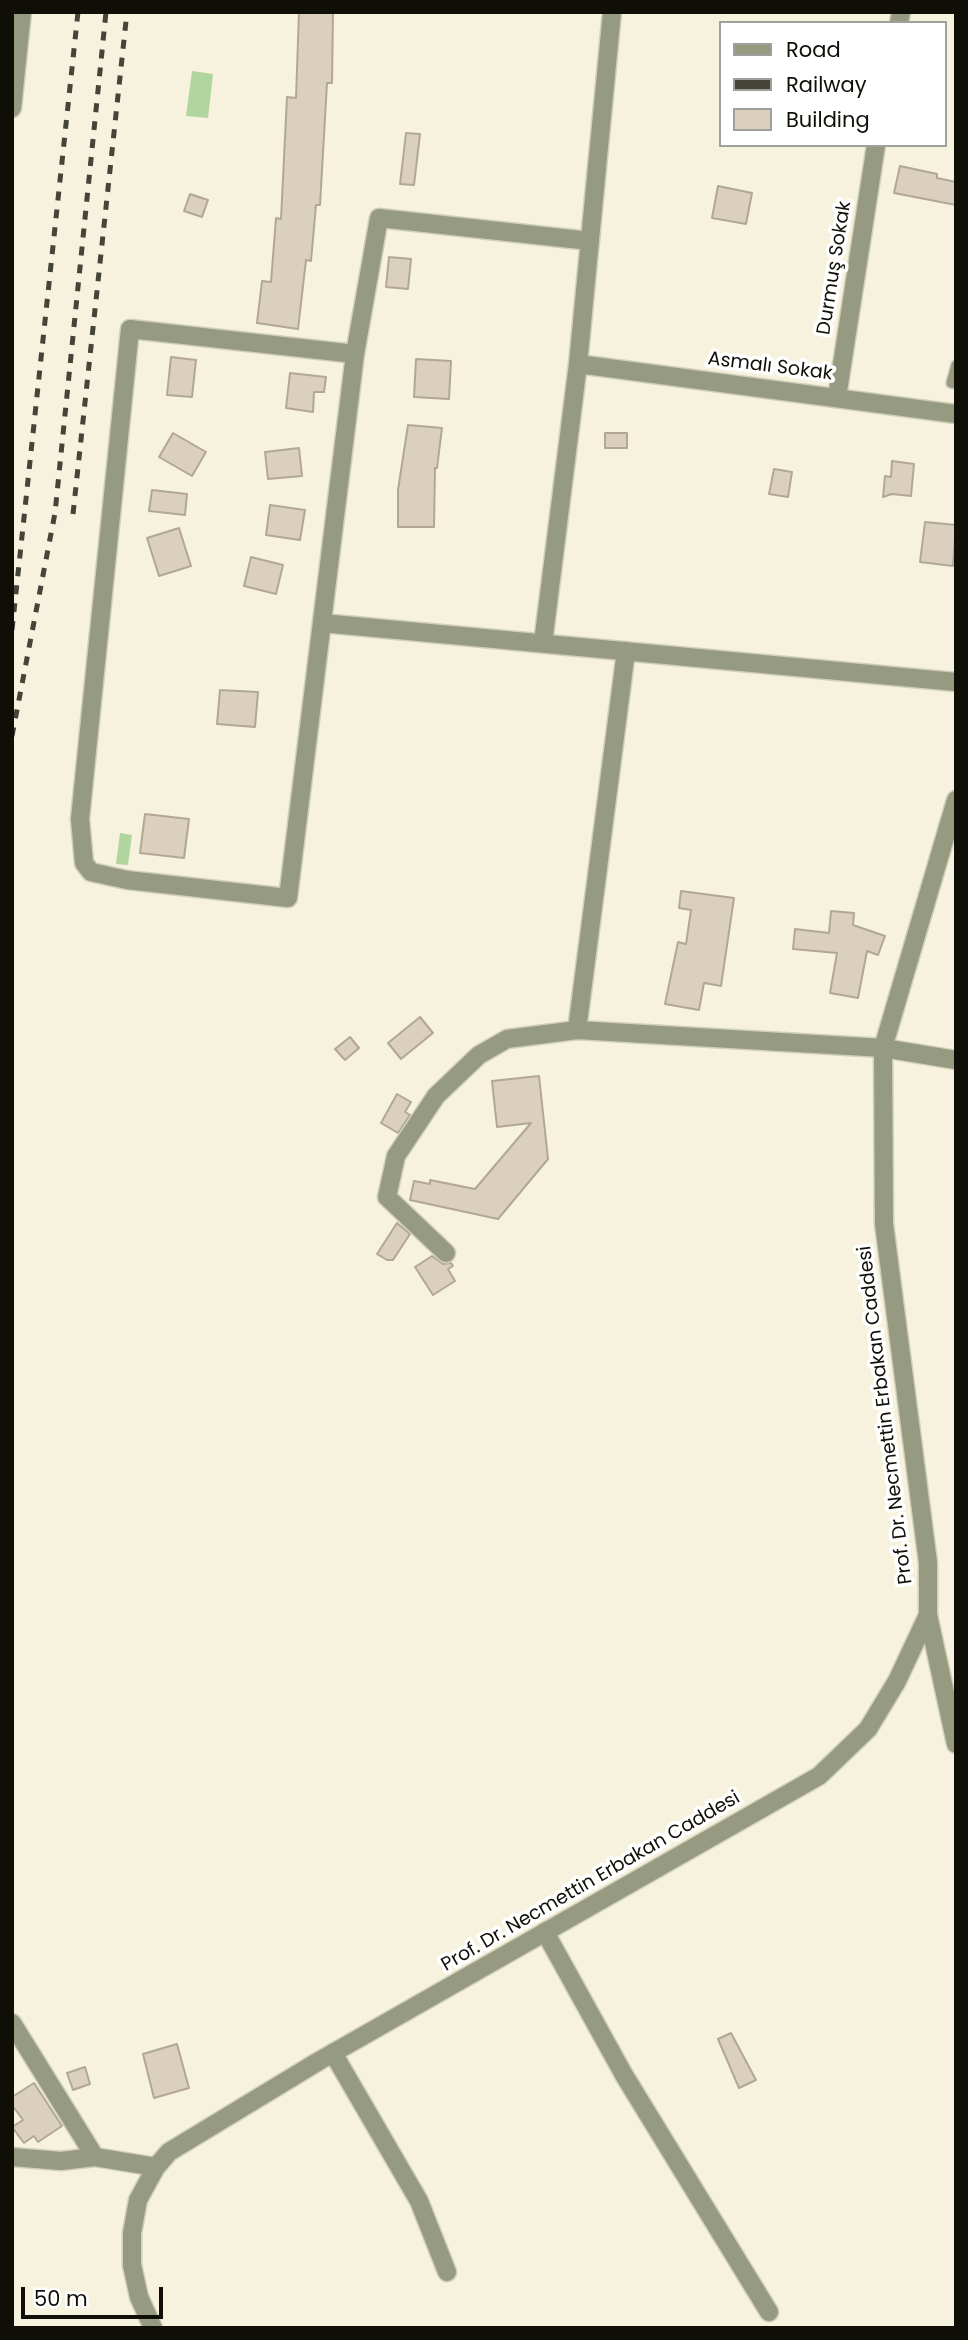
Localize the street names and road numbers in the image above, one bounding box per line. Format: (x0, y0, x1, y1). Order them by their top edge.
street label: Durmuş Sokak (813, 199, 857, 337)
street label: Asmalı Sokak (706, 348, 834, 386)
street label: Prof. Dr. Necmettin Erbakan Caddesi (854, 1244, 918, 1586)
street label: Prof. Dr. Necmettin Erbakan Caddesi (438, 1787, 744, 1977)

